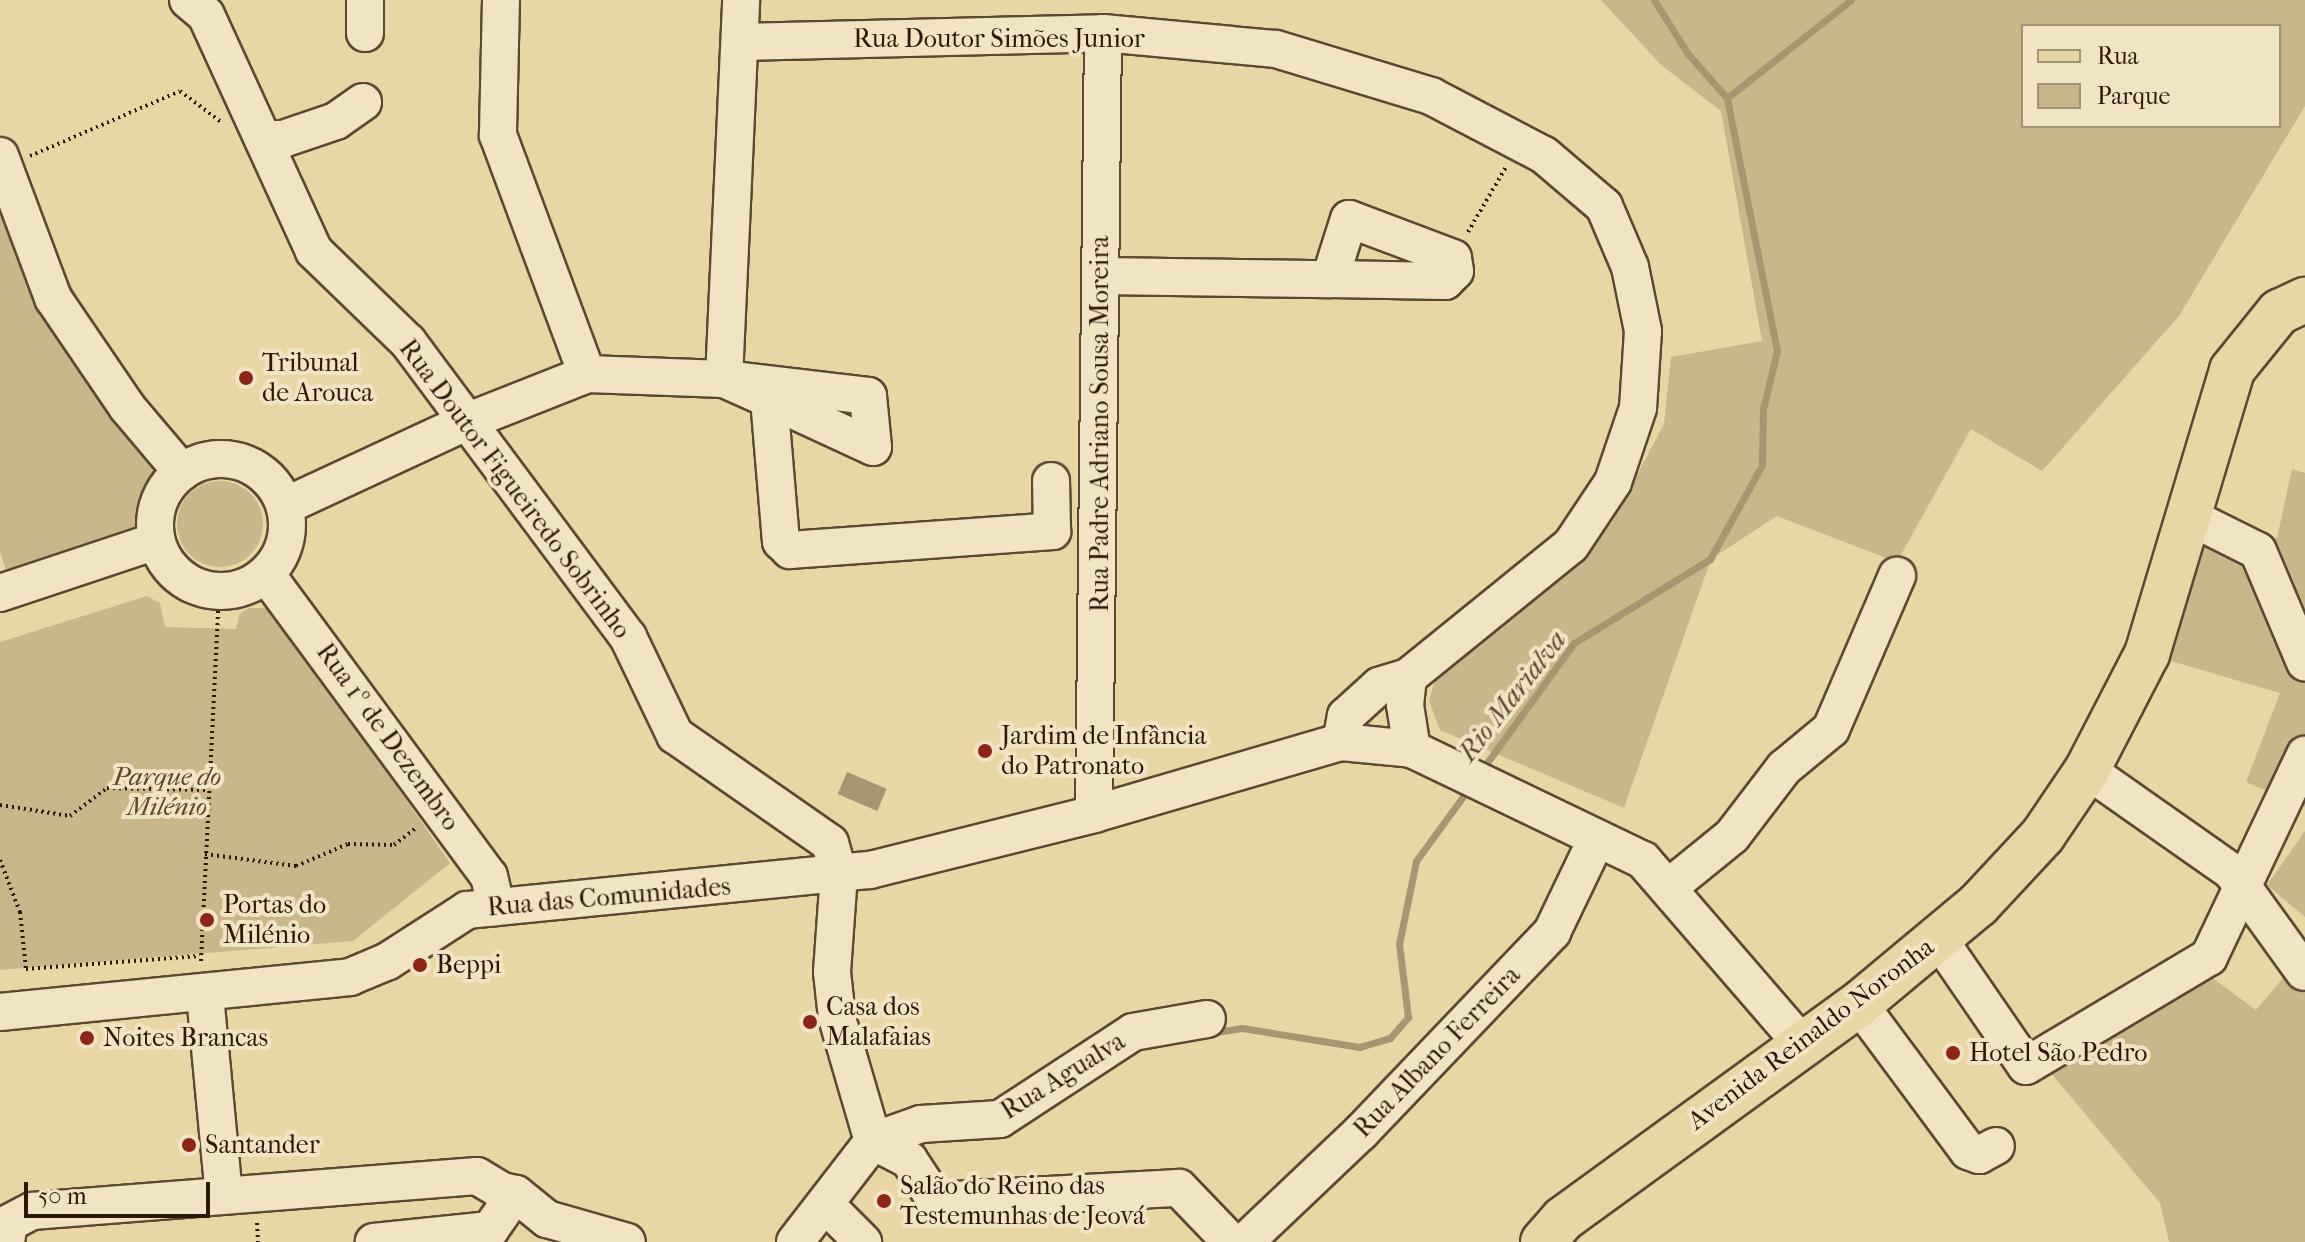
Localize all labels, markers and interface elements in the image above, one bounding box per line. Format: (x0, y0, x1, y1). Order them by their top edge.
street label: Rua Doutor Simões Junior (853, 23, 1145, 55)
legend (2021, 24, 2281, 128)
text: Rua (2097, 42, 2139, 70)
text: Parque (2097, 82, 2170, 110)
street label: Rua Padre Adriano Sousa Moreira (1084, 236, 1116, 612)
street label: Rua Doutor Figueiredo Sobrinho (392, 333, 638, 645)
place label: Tribunal de Arouca (262, 347, 373, 408)
marker: Tribunal de Arouca (237, 369, 255, 387)
water label: Rio Marialva (1450, 624, 1574, 768)
street label: Rua 1º de Dezembro (310, 637, 466, 837)
place label: Jardim de Infância do Patronato (1001, 720, 1207, 782)
marker: Jardim de Infância do Patronato (976, 742, 994, 760)
park label: Parque do Milénio (113, 761, 221, 822)
street label: Rua das Comunidades (486, 871, 732, 923)
place label: Portas do Milénio (223, 889, 326, 950)
marker: Portas do Milénio (198, 911, 216, 929)
street label: Avenida Reinaldo Noronha (1682, 931, 1940, 1137)
place label: Beppi (436, 949, 502, 981)
marker: Beppi (411, 956, 429, 974)
street label: Rua Albano Ferreira (1347, 960, 1527, 1144)
place label: Casa dos Malafaias (826, 991, 931, 1052)
marker: Casa dos Malafaias (801, 1013, 819, 1031)
place label: Noites Brancas (103, 1022, 268, 1054)
street label: Rua Agualva (995, 1026, 1131, 1126)
marker: Noites Brancas (78, 1029, 96, 1047)
place label: Hotel São Pedro (1969, 1037, 2148, 1069)
marker: Hotel São Pedro (1944, 1044, 1962, 1062)
place label: Santander (205, 1129, 320, 1161)
marker: Santander (180, 1136, 198, 1154)
scale bar (28, 1166, 214, 1216)
place label: Salão do Reino das Testemunhas de Jeová (900, 1170, 1145, 1232)
text: 50 m (38, 1182, 87, 1210)
marker: Salão do Reino das Testemunhas de Jeová (875, 1192, 893, 1210)

